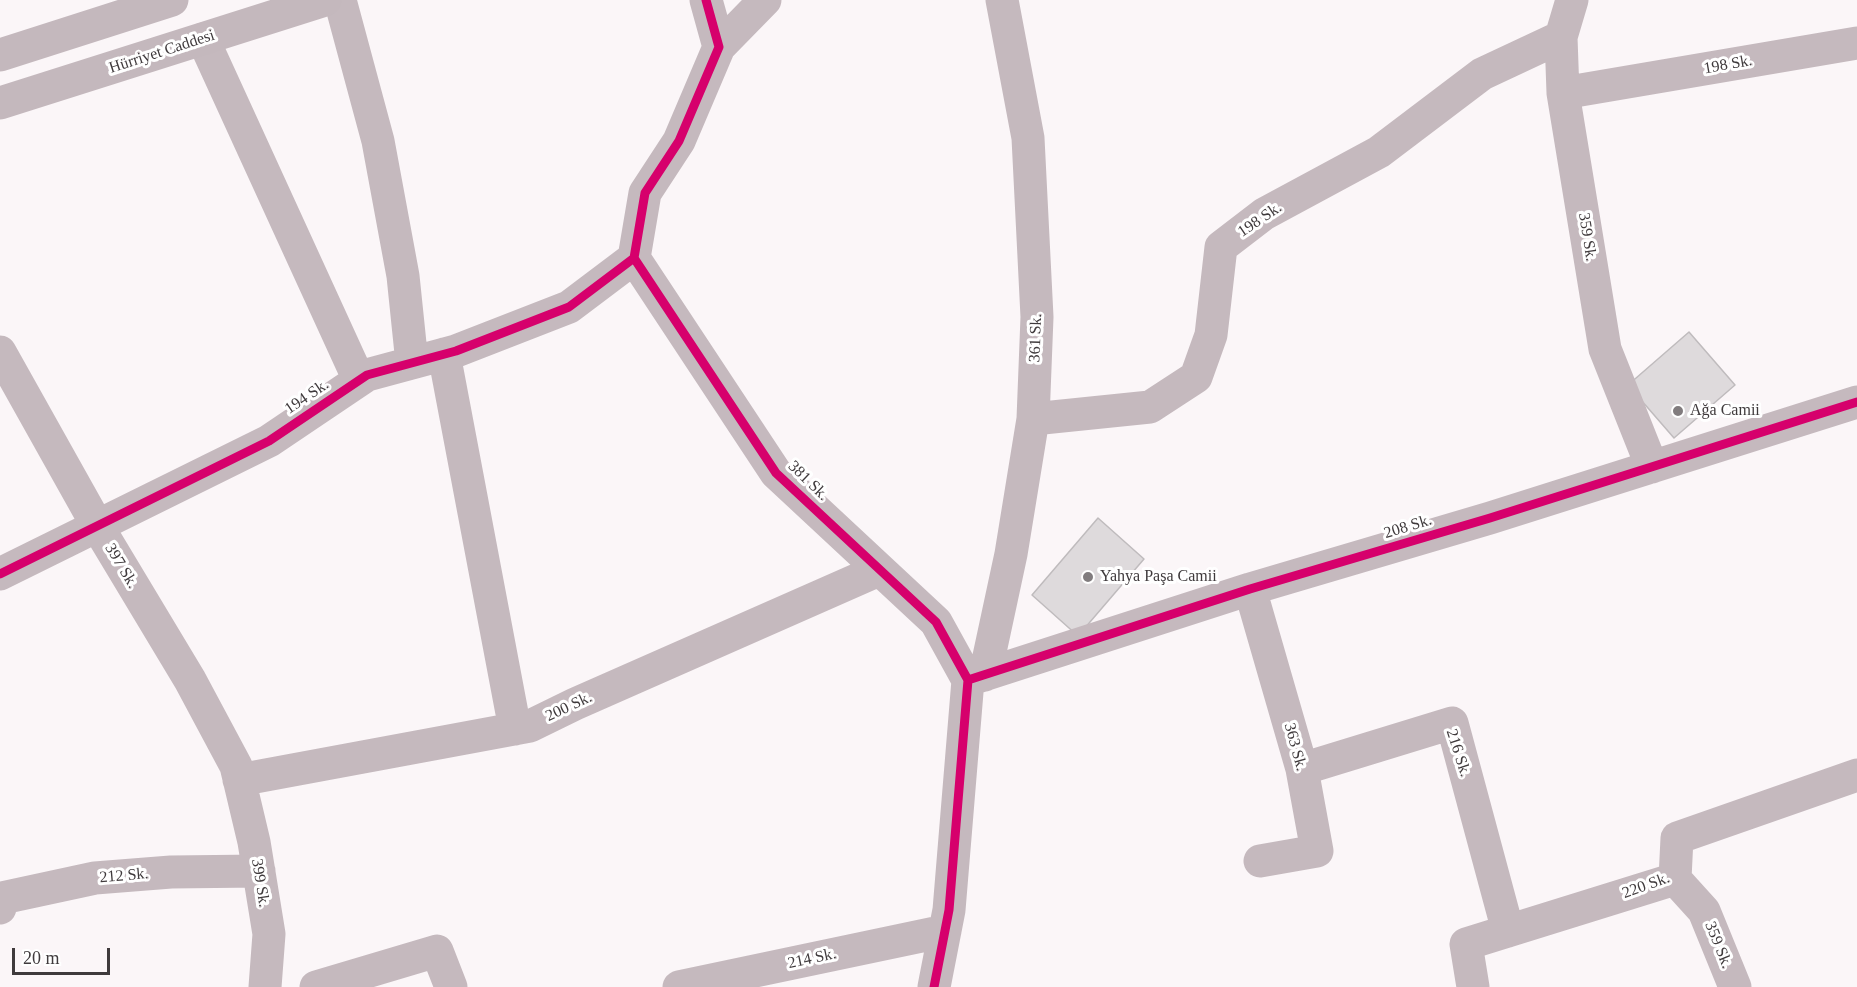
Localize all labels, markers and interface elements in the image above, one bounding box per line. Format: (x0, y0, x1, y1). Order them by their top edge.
street label: Hürriyet Caddesi (107, 26, 217, 78)
street label: 198 Sk. (1702, 51, 1754, 79)
street label: 198 Sk. (1234, 198, 1286, 242)
street label: 359 Sk. (1574, 211, 1600, 263)
street label: 361 Sk. (1026, 313, 1046, 363)
street label: 194 Sk. (281, 375, 333, 419)
place label: Ağa Camii (1690, 401, 1760, 421)
marker: Ağa Camii (1671, 404, 1685, 418)
street label: 381 Sk. (784, 457, 832, 505)
street label: 208 Sk. (1382, 511, 1434, 543)
street label: 397 Sk. (100, 540, 142, 592)
place label: Yahya Paşa Camii (1100, 567, 1217, 587)
marker: Yahya Paşa Camii (1081, 570, 1095, 584)
street label: 200 Sk. (543, 688, 595, 726)
street label: 363 Sk. (1279, 721, 1311, 773)
street label: 216 Sk. (1441, 727, 1475, 779)
street label: 399 Sk. (247, 857, 273, 909)
street label: 212 Sk. (99, 864, 149, 888)
street label: 220 Sk. (1620, 869, 1672, 903)
street label: 359 Sk. (1700, 919, 1736, 971)
scale bar (15, 936, 112, 974)
street label: 214 Sk. (786, 945, 838, 973)
text: 20 m (23, 948, 60, 968)

